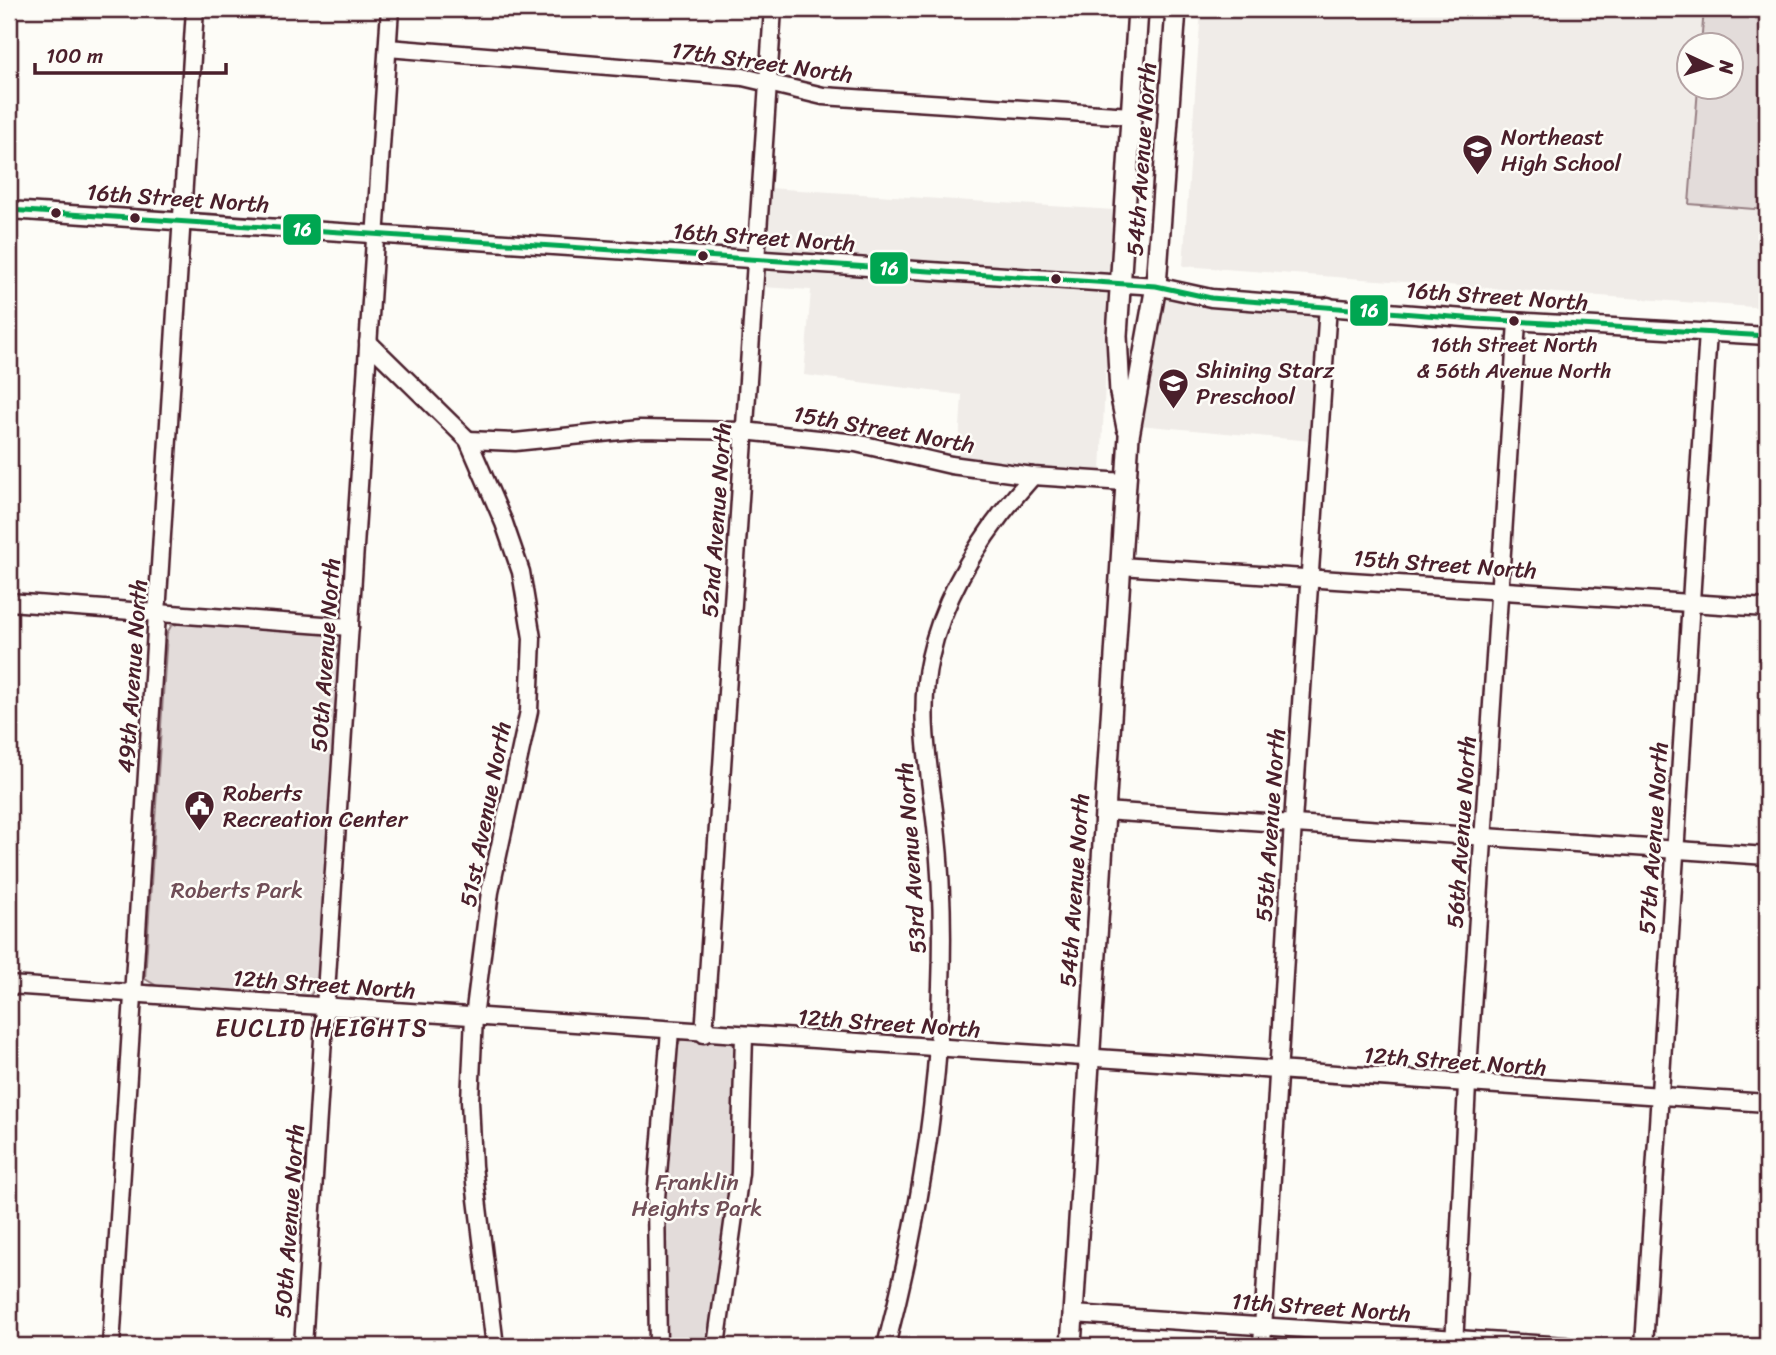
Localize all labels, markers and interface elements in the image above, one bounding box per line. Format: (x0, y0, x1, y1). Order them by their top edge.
street label: 17th Street North (669, 29, 855, 96)
scale bar (35, 32, 226, 76)
north arrow (1674, 32, 1744, 102)
text: 100 m (46, 37, 103, 75)
text: N (1709, 58, 1743, 76)
street label: 54th Avenue North (1114, 61, 1169, 257)
place label: Northeast High School (1501, 117, 1622, 184)
school or university icon: Northeast High School (1461, 133, 1495, 177)
street label: 16th Street North (85, 172, 271, 225)
unlabelled marker (49, 206, 63, 220)
unlabelled marker (128, 211, 142, 225)
street label: 16th Street North (671, 211, 857, 264)
line badge: 16 (282, 213, 322, 246)
text: 16 (293, 213, 312, 246)
unlabelled marker (696, 249, 710, 263)
line badge: 16 (869, 251, 909, 285)
text: 16 (880, 252, 899, 285)
street label: 16th Street North (1404, 270, 1590, 323)
unlabelled marker (1049, 272, 1063, 286)
line badge: 16 (1349, 294, 1389, 327)
text: 16 (1360, 294, 1379, 327)
marker: 16th Street North & 56th Avenue North (1507, 314, 1521, 328)
place label: 16th Street North & 56th Avenue North (1417, 326, 1611, 390)
place label: Shining Starz Preschool (1196, 350, 1335, 417)
school or university icon: Shining Starz Preschool (1156, 366, 1190, 410)
street label: 15th Street North (790, 393, 978, 466)
street label: 52nd Avenue North (689, 421, 744, 619)
street label: 15th Street North (1352, 538, 1538, 591)
street label: 50th Avenue North (298, 557, 353, 753)
street label: 49th Avenue North (105, 578, 160, 774)
street label: 51st Avenue North (447, 718, 524, 910)
street label: 55th Avenue North (1243, 727, 1298, 923)
street label: 56th Avenue North (1434, 734, 1489, 930)
street label: 57th Avenue North (1626, 740, 1681, 936)
street label: 53rd Avenue North (884, 761, 939, 955)
place label: Roberts Recreation Center (223, 773, 409, 840)
public building icon: Roberts Recreation Center (183, 789, 217, 833)
street label: 54th Avenue North (1047, 792, 1102, 988)
park label: Roberts Park (171, 870, 303, 911)
street label: 12th Street North (231, 958, 417, 1011)
street label: 12th Street North (796, 997, 982, 1050)
district label: EUCLID HEIGHTS (215, 1007, 429, 1049)
street label: 12th Street North (1362, 1035, 1548, 1088)
street label: 50th Avenue North (262, 1123, 317, 1319)
park label: Franklin Heights Park (631, 1162, 763, 1229)
street label: 11th Street North (1230, 1281, 1412, 1334)

